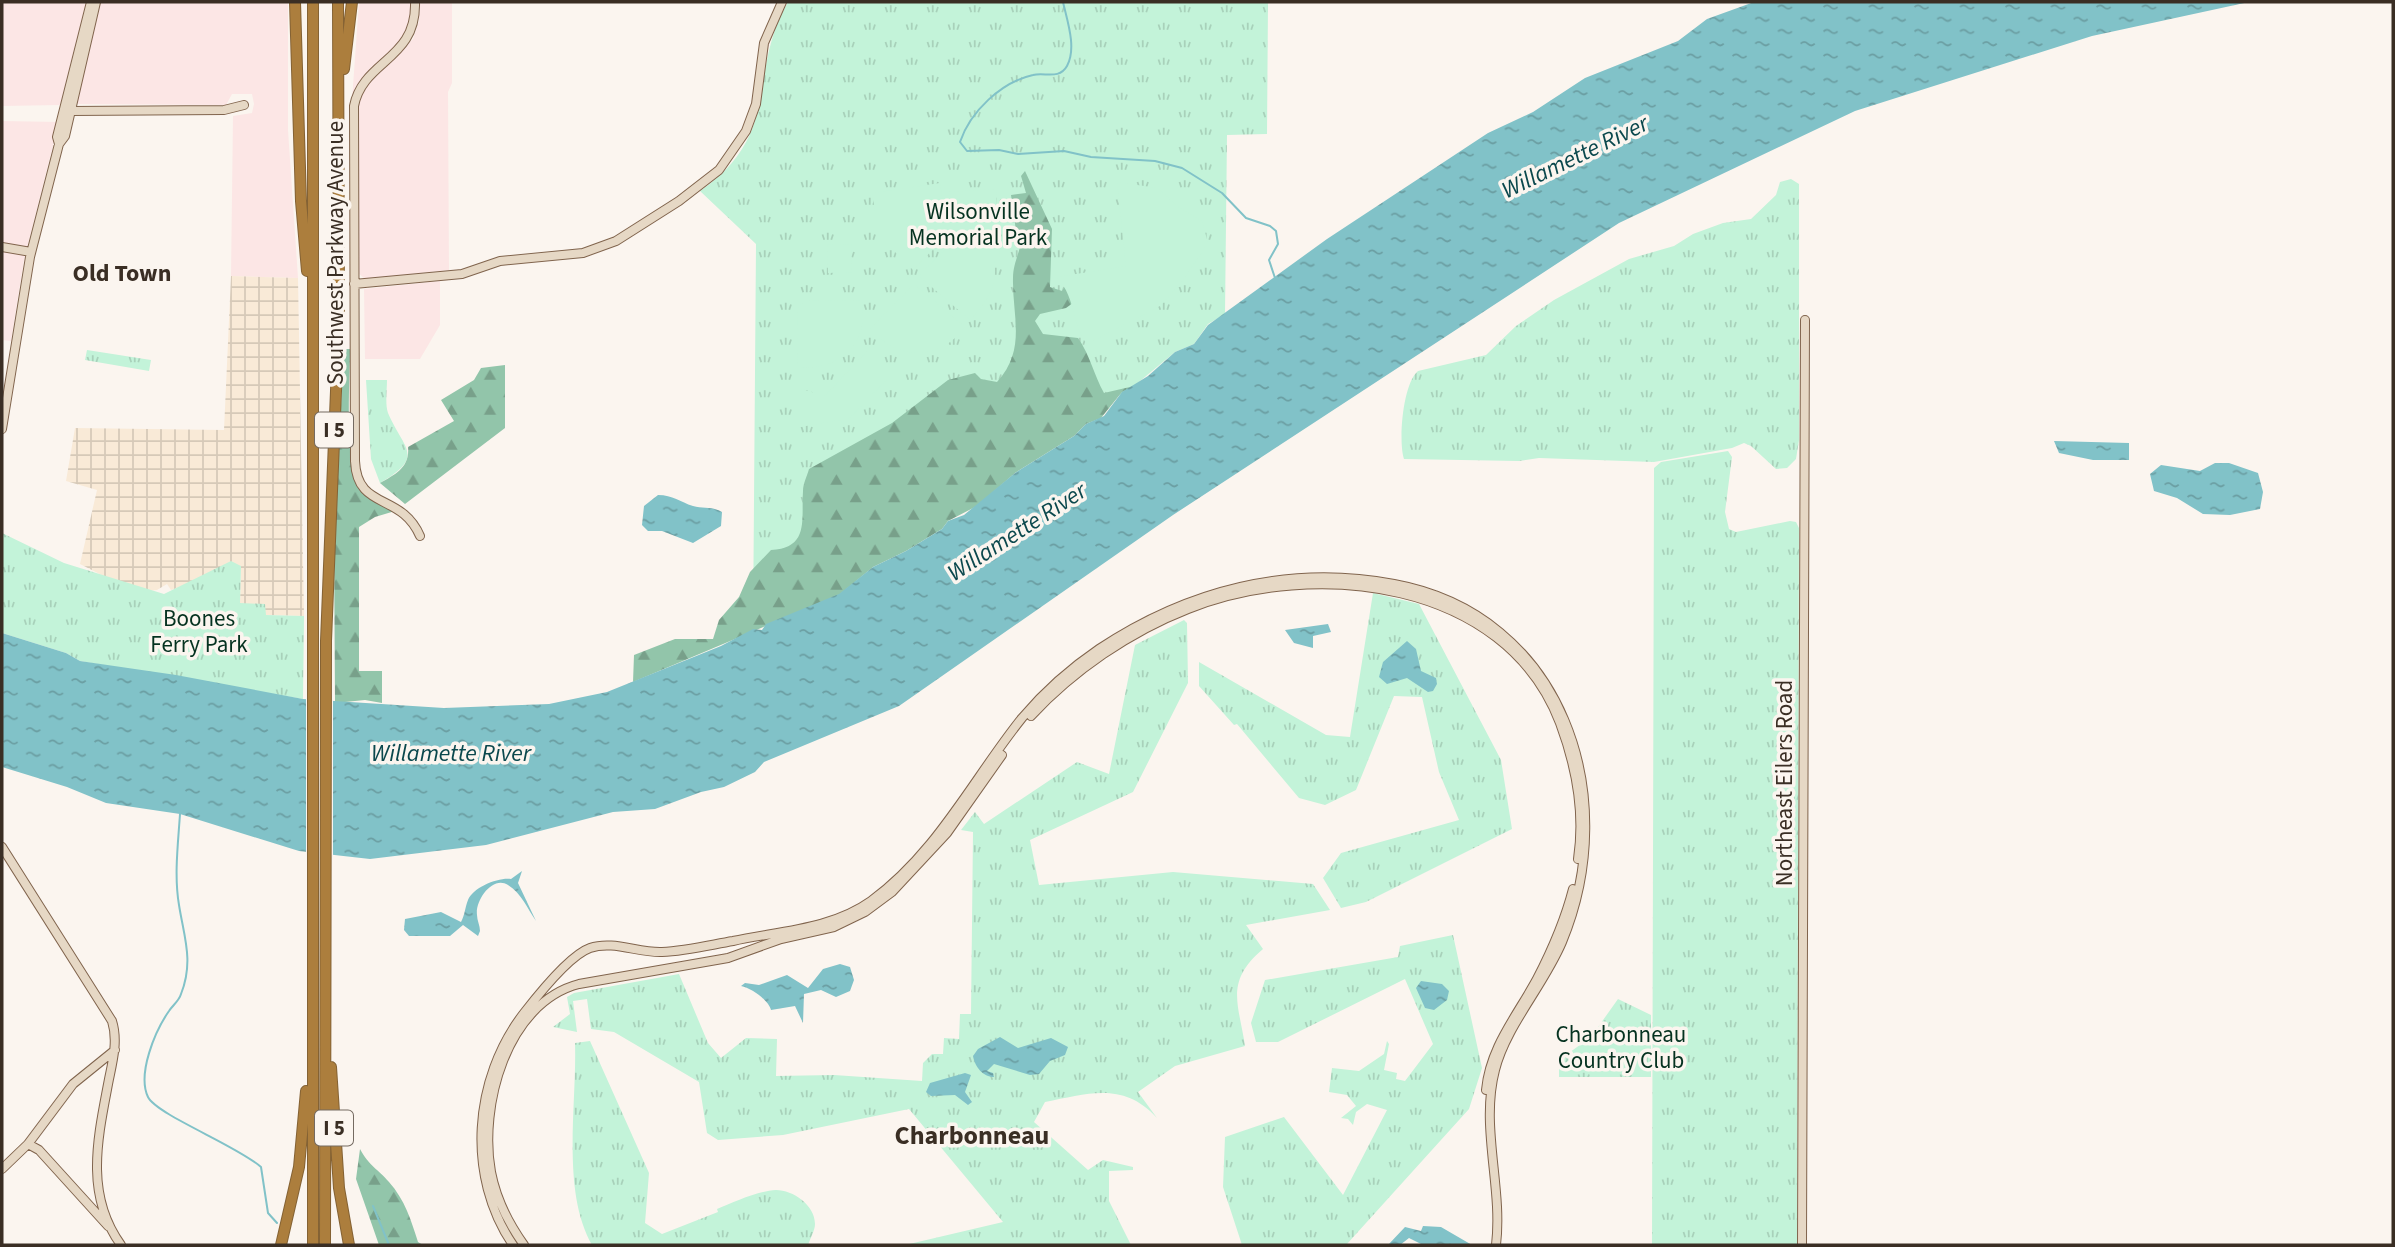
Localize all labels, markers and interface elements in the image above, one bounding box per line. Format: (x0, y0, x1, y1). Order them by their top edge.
water label: Willamette River (1495, 105, 1656, 208)
street label: Southwest Parkway Avenue (319, 121, 352, 385)
park label: Wilsonville Memorial Park (909, 195, 1048, 254)
district label: Old Town (73, 256, 171, 291)
road number: I 5 (315, 412, 353, 448)
water label: Willamette River (940, 473, 1095, 590)
park label: Boones Ferry Park (150, 602, 248, 661)
street label: Northeast Eilers Road (1768, 680, 1801, 886)
water label: Willamette River (371, 736, 533, 771)
park label: Charbonneau Country Club (1556, 1018, 1686, 1077)
road number: I 5 (315, 1110, 353, 1146)
district label: Charbonneau (895, 1117, 1049, 1154)

